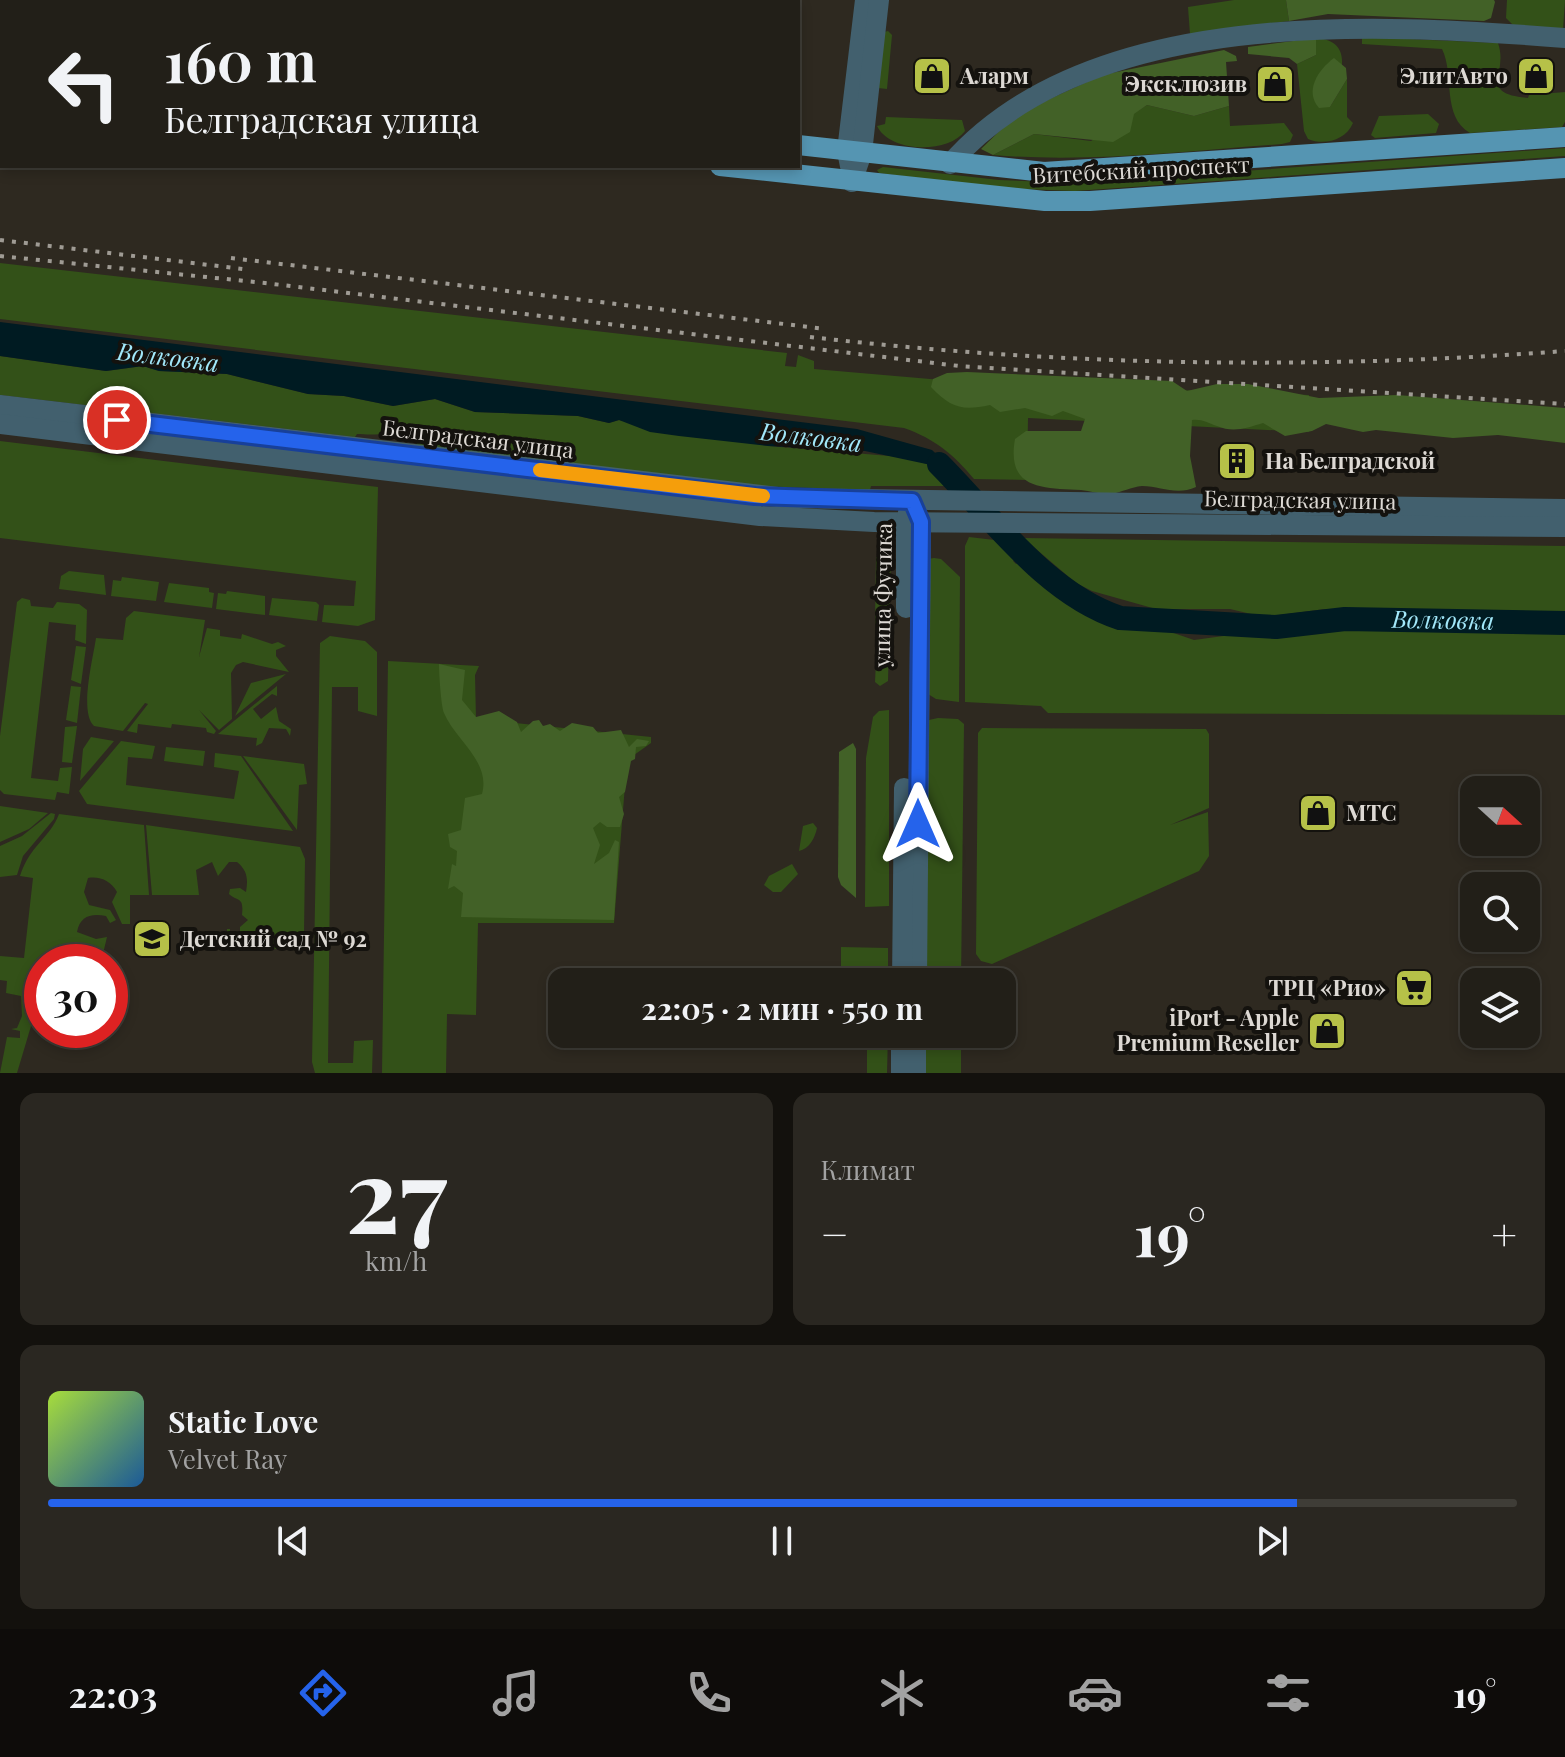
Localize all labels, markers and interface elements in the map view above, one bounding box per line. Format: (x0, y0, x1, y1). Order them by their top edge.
text: 160 m (164, 22, 317, 97)
icon: left (32, 32, 136, 136)
shop icon: Аларм (911, 55, 953, 97)
shop icon: ЭлитАвто (1515, 55, 1557, 97)
place label: Аларм (959, 60, 1029, 90)
place label: ЭлитАвто (1400, 60, 1508, 90)
shop icon: Эксклюзив (1254, 63, 1296, 105)
place label: Эксклюзив (1125, 68, 1247, 98)
text: Белградская улица (164, 94, 479, 142)
street label: Витебский проспект (1031, 148, 1250, 190)
water label: Волковка (114, 334, 221, 378)
pin (83, 386, 151, 454)
icon: arrive (95, 398, 139, 442)
street label: Белградская улица (381, 411, 576, 465)
water label: Волковка (757, 414, 864, 458)
building icon: На Белградской (1216, 440, 1258, 482)
place label: На Белградской (1265, 445, 1435, 475)
street label: Белградская улица (1204, 482, 1397, 516)
street label: улица Фучика (866, 522, 898, 668)
water label: Волковка (1391, 602, 1495, 636)
north arrow (1460, 776, 1540, 856)
map controls (1460, 776, 1540, 1048)
position arrow (876, 782, 960, 866)
shop icon: МТС (1297, 792, 1339, 834)
place label: МТС (1346, 797, 1397, 827)
button: search (1460, 872, 1540, 952)
school or university icon: Детский сад № 92 (131, 918, 173, 960)
place label: Детский сад № 92 (180, 923, 367, 953)
speed limit sign: 30 (24, 944, 128, 1048)
supermarket icon: ТРЦ «Рио» (1393, 967, 1435, 1009)
button: layers (1460, 968, 1540, 1048)
place label: ТРЦ «Рио» (1268, 972, 1386, 1002)
text: 22:05 · 2 мин · 550 m (641, 988, 923, 1028)
place label: iPort - Apple Premium Reseller (1116, 1002, 1300, 1057)
shop icon: iPort - Apple Premium Reseller (1306, 1010, 1348, 1052)
text: 27 (345, 1121, 447, 1260)
text: Климат (821, 1152, 915, 1187)
text: 19° (1134, 1192, 1206, 1272)
text: − (821, 1203, 849, 1262)
text: + (1491, 1203, 1517, 1262)
text: km/h (365, 1243, 427, 1278)
text: Static Love (168, 1401, 318, 1441)
text: Velvet Ray (168, 1441, 287, 1476)
icon: previous (271, 1519, 315, 1563)
icon: pause (760, 1519, 804, 1563)
icon: next (1250, 1519, 1294, 1563)
icon: directions (295, 1665, 351, 1721)
icon: music (488, 1665, 544, 1721)
icon: phone (681, 1665, 737, 1721)
icon: climate (874, 1665, 930, 1721)
icon: car (1067, 1665, 1123, 1721)
icon: filters (1260, 1665, 1316, 1721)
text: 22:03 (69, 1669, 157, 1717)
text: 19° (1453, 1669, 1496, 1717)

